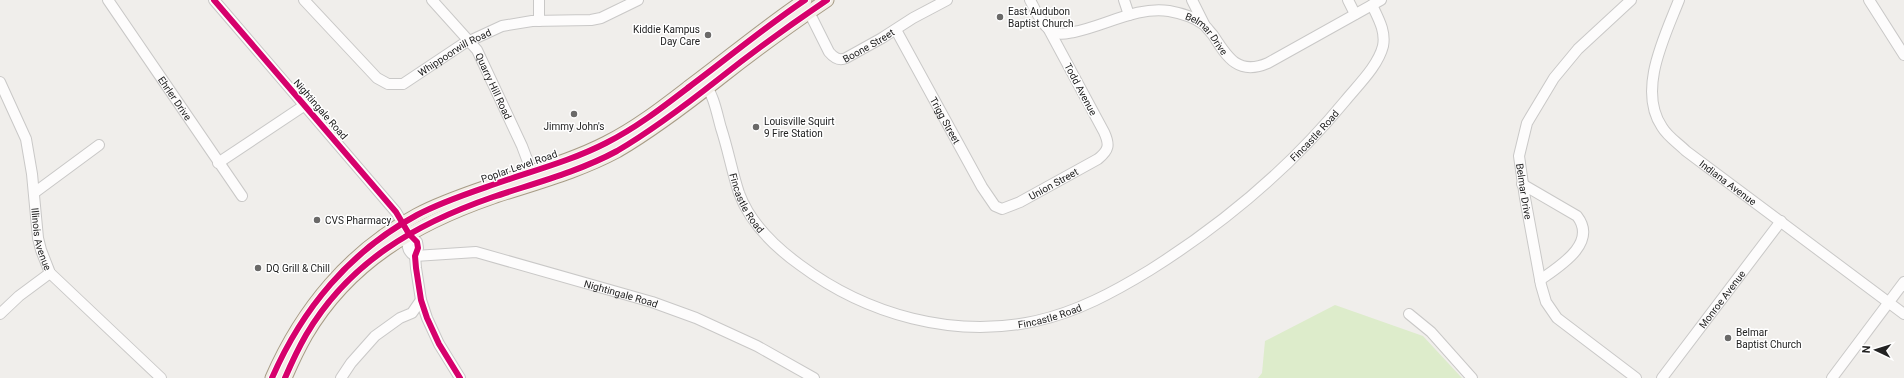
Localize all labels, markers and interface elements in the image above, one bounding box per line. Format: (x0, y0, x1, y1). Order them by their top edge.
place label: East Audubon Baptist Church (1008, 6, 1073, 29)
street label: Belmar Drive (1184, 11, 1230, 57)
marker: East Audubon Baptist Church (995, 12, 1005, 22)
place label: Kiddie Kampus Day Care (633, 24, 700, 47)
street label: Whippoorwill Road (416, 27, 493, 78)
street label: Boone Street (841, 27, 896, 65)
marker: Kiddie Kampus Day Care (703, 30, 713, 40)
street label: Quarry Hill Road (473, 51, 514, 121)
street label: Todd Avenue (1062, 61, 1099, 117)
street label: Ehrler Drive (156, 74, 194, 123)
street label: Nightingale Road (291, 77, 350, 142)
street label: Trigg Street (928, 95, 962, 146)
street label: Fincastle Road (1288, 108, 1341, 164)
marker: Jimmy John's (569, 109, 579, 119)
place label: Louisville Squirt 9 Fire Station (764, 116, 835, 139)
place label: Jimmy John's (544, 121, 604, 132)
marker: Louisville Squirt 9 Fire Station (751, 122, 761, 132)
street label: Poplar Level Road (480, 148, 559, 185)
street label: Indiana Avenue (1697, 158, 1758, 208)
street label: Belmar Drive (1514, 163, 1534, 220)
street label: Union Street (1027, 166, 1080, 202)
street label: Fincastle Road (727, 172, 766, 235)
street label: Illinois Avenue (29, 207, 53, 272)
marker: CVS Pharmacy (312, 215, 322, 225)
place label: CVS Pharmacy (325, 215, 391, 226)
marker: DQ Grill & Chill (253, 263, 263, 273)
place label: DQ Grill & Chill (266, 263, 330, 274)
street label: Monroe Avenue (1697, 268, 1748, 330)
street label: Nightingale Road (583, 278, 659, 310)
street label: Fincastle Road (1017, 302, 1083, 330)
place label: Belmar Baptist Church (1736, 327, 1801, 350)
north arrow (1856, 330, 1896, 370)
marker: Belmar Baptist Church (1723, 333, 1733, 343)
text: N (1860, 345, 1873, 354)

